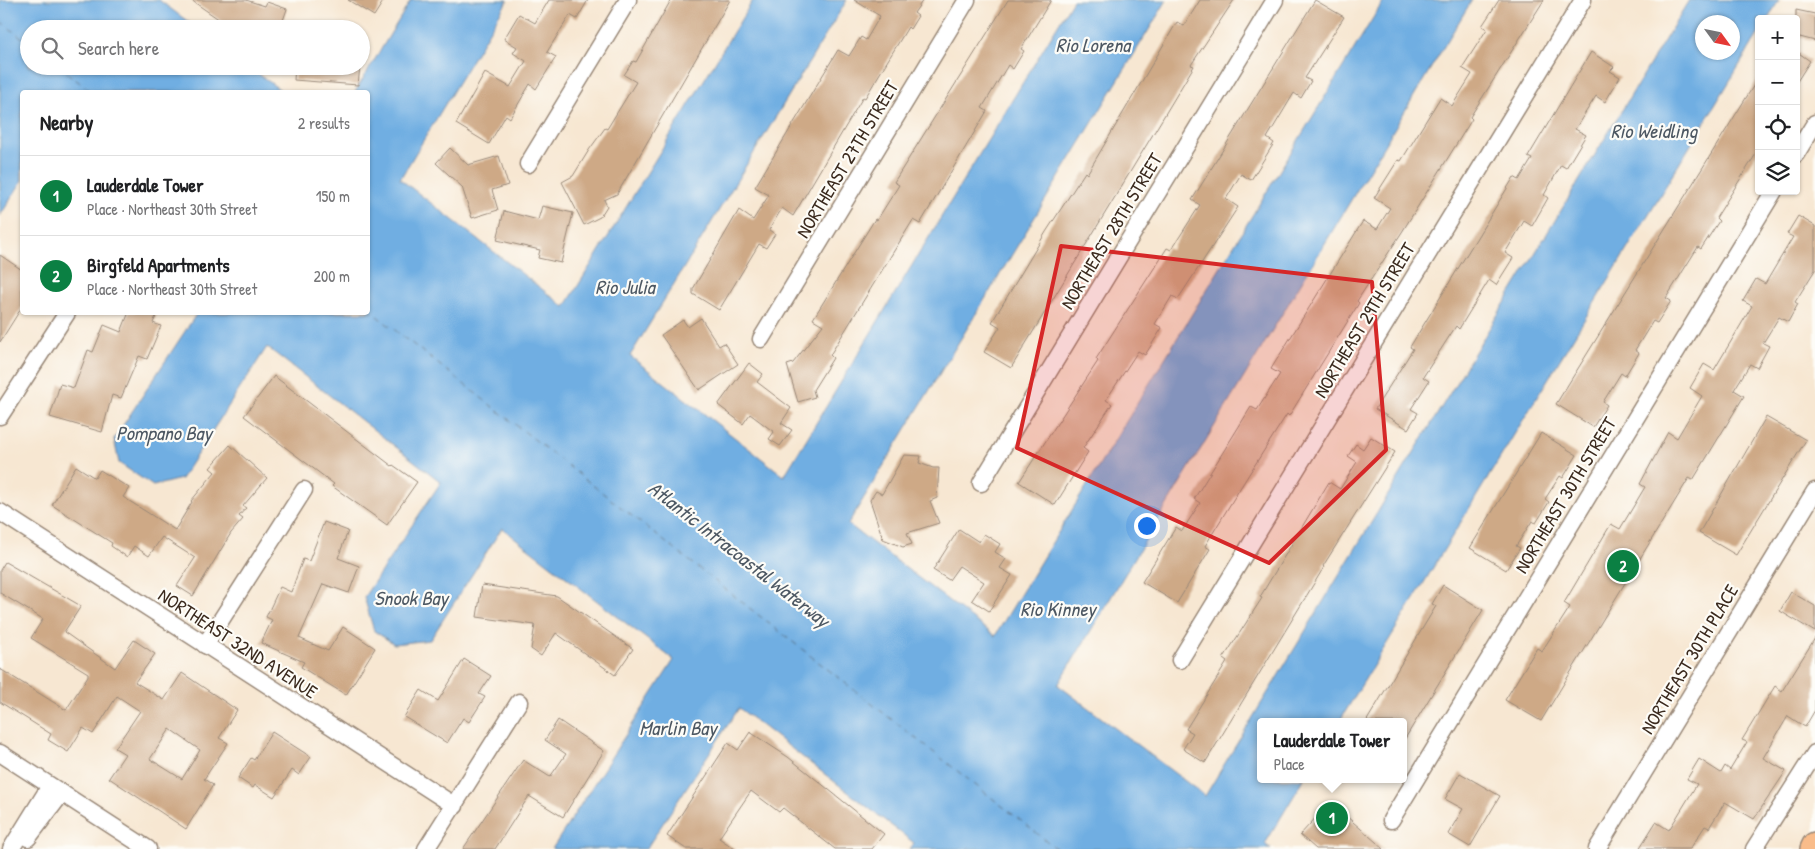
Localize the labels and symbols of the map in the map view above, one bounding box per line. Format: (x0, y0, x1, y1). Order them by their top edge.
north arrow (1695, 15, 1740, 60)
water label: Rio Lorena (1056, 31, 1132, 58)
street label: NORTHEAST 27TH STREET (790, 75, 905, 242)
water label: Rio Weidling (1611, 117, 1698, 145)
street label: NORTHEAST 28TH STREET (1054, 147, 1169, 314)
street label: NORTHEAST 29TH STREET (1307, 237, 1421, 402)
water label: Rio Julia (595, 273, 657, 300)
street label: NORTHEAST 30TH STREET (1508, 411, 1623, 578)
water label: Pompano Bay (116, 419, 214, 447)
water label: Atlantic Intracoastal Waterway (643, 474, 837, 635)
your location (1134, 513, 1160, 539)
pin: 2 (1607, 547, 1639, 585)
street label: NORTHEAST 30TH PLACE (1634, 579, 1744, 739)
street label: NORTHEAST 32ND AVENUE (153, 582, 323, 705)
water label: Snook Bay (374, 584, 450, 612)
water label: Rio Kinney (1020, 595, 1098, 623)
water label: Marlin Bay (639, 714, 719, 742)
pin: 1 (1316, 799, 1348, 837)

